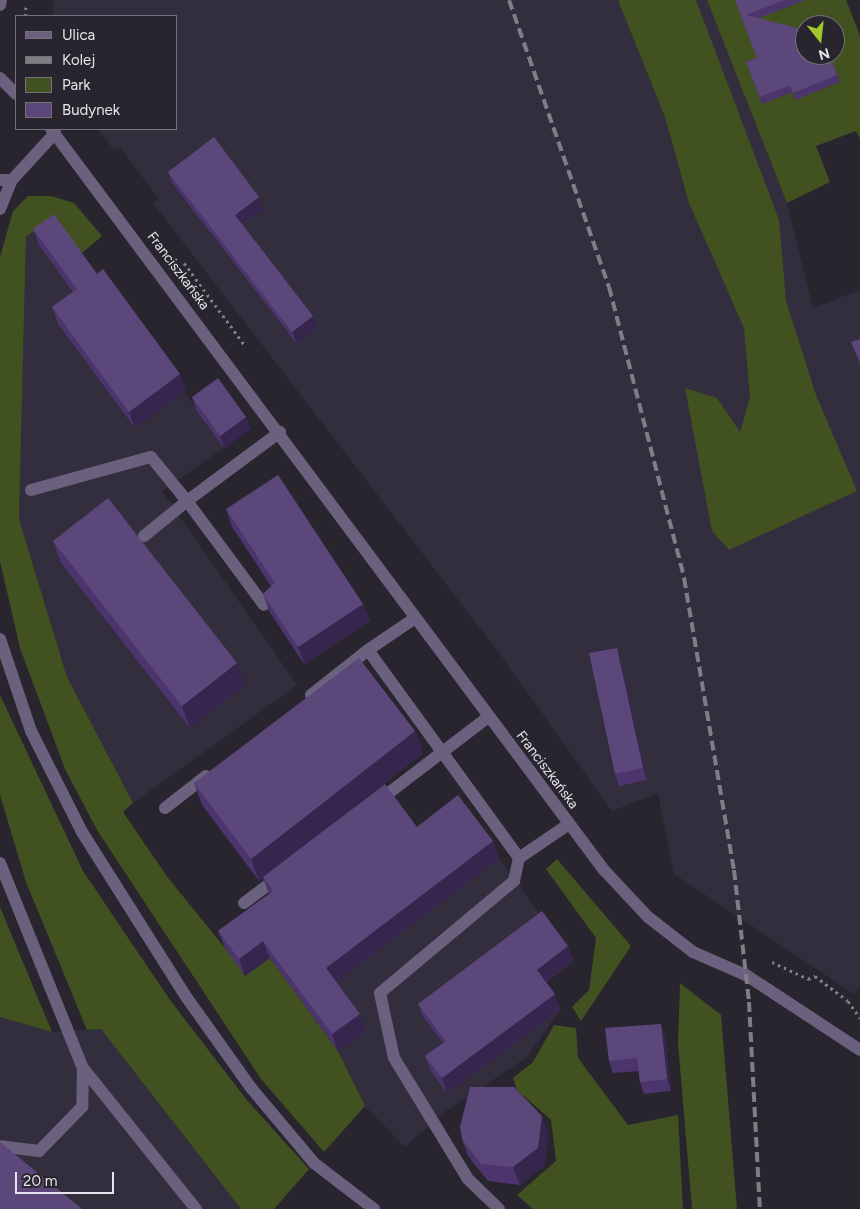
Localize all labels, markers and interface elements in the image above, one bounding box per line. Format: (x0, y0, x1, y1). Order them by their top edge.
legend (15, 15, 178, 130)
north arrow (795, 15, 845, 65)
text: Ulica (62, 26, 95, 44)
text: N (816, 44, 832, 64)
text: Kolej (62, 51, 95, 69)
text: Park (62, 76, 91, 94)
text: Budynek (62, 101, 120, 119)
street label: Franciszkańska (143, 229, 213, 313)
street label: Franciszkańska (512, 728, 582, 812)
scale bar (18, 1162, 116, 1194)
text: 20 m (23, 1172, 57, 1190)

